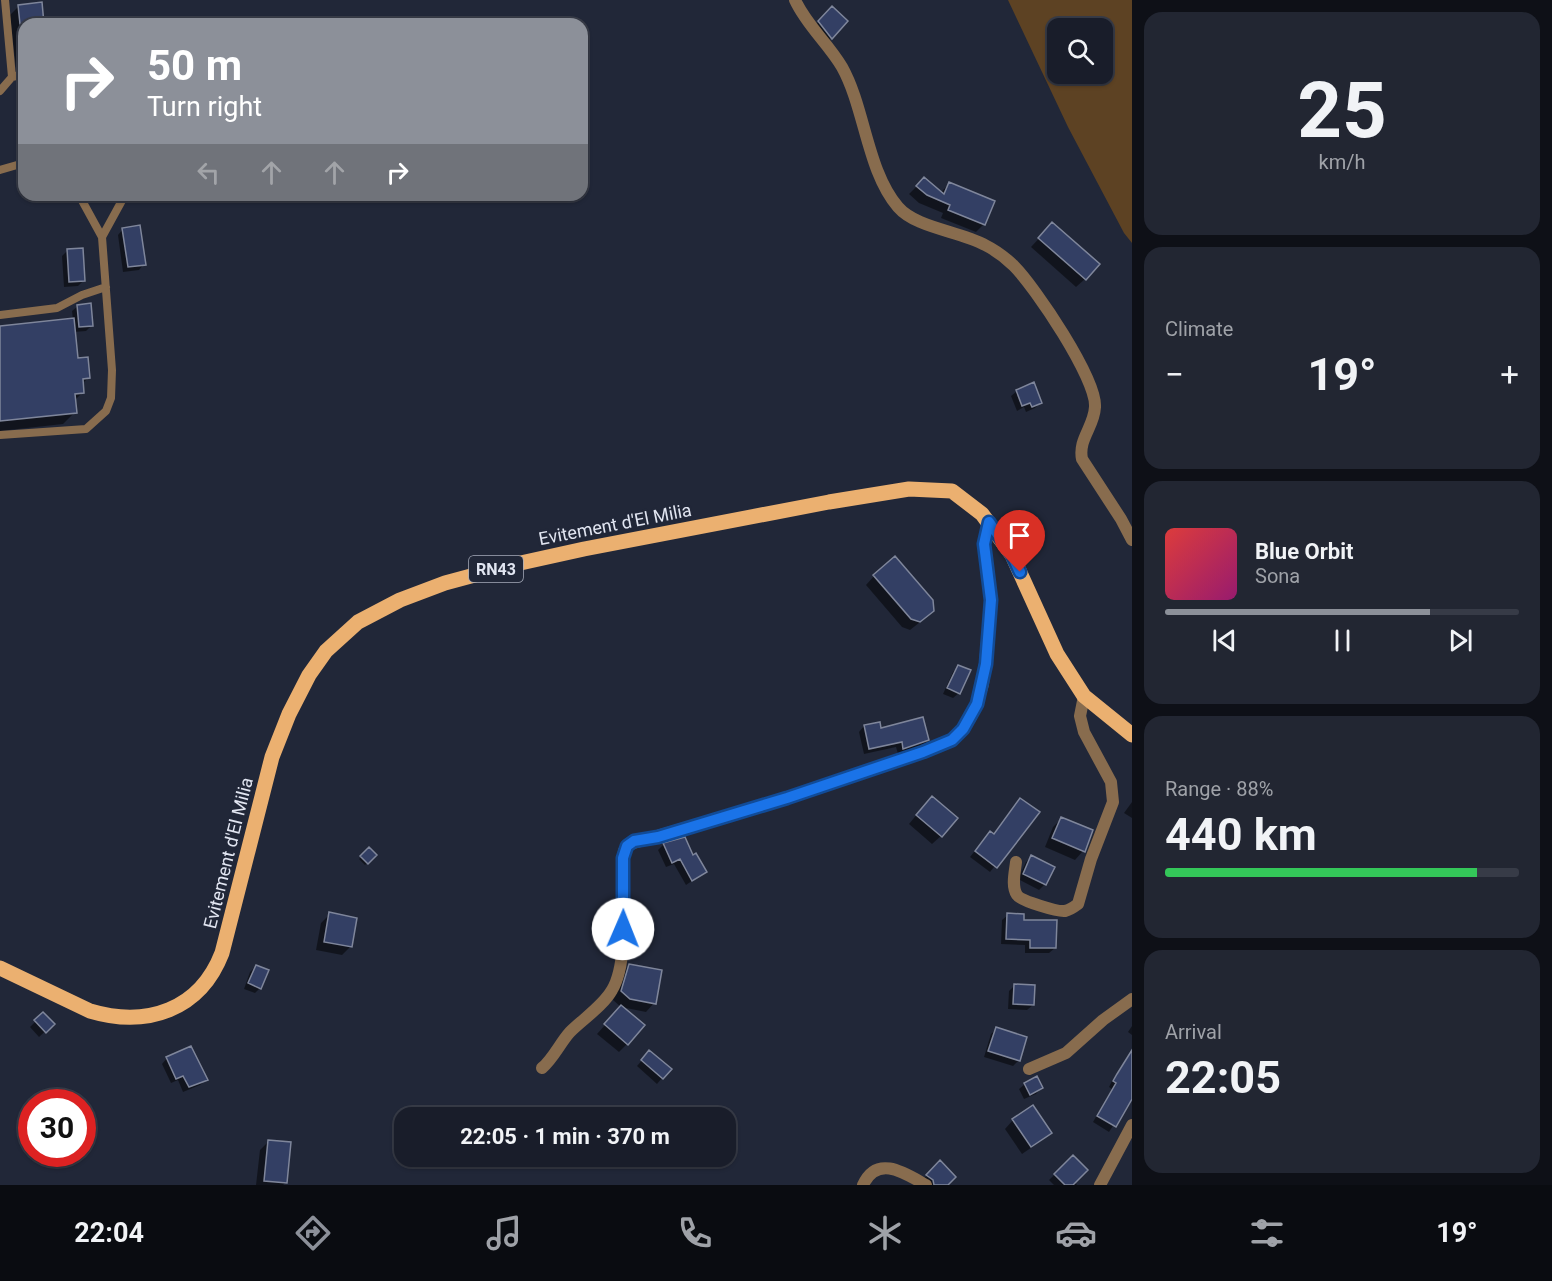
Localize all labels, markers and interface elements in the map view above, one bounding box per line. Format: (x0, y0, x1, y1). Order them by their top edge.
map controls (1047, 18, 1113, 84)
button: search (1047, 18, 1113, 84)
text: 50 m (147, 41, 242, 90)
icon: right (48, 42, 126, 120)
text: 25 (1297, 65, 1387, 156)
text: Turn right (147, 91, 262, 123)
text: km/h (1319, 150, 1365, 174)
icon: left (192, 156, 225, 189)
icon: ahead (255, 156, 288, 189)
icon: ahead (318, 156, 351, 189)
icon: right (381, 156, 414, 189)
text: Climate (1165, 317, 1233, 341)
text: 19° (1307, 348, 1377, 401)
text: − (1165, 355, 1184, 394)
text: + (1500, 355, 1519, 394)
street label: Evitement d'El Milia (537, 499, 693, 549)
pin (994, 510, 1045, 572)
icon: arrive (1003, 519, 1036, 552)
text: Blue Orbit (1255, 539, 1353, 564)
road number: RN43 (469, 556, 523, 582)
text: Sona (1255, 564, 1300, 588)
icon: previous (1208, 624, 1241, 657)
icon: pause (1326, 624, 1359, 657)
icon: next (1444, 624, 1477, 657)
street label: Evitement d'El Milia (199, 775, 257, 931)
text: Range · 88% (1165, 777, 1273, 801)
text: 440 km (1165, 808, 1317, 861)
position arrow (591, 897, 655, 961)
text: Arrival (1165, 1020, 1222, 1044)
text: 22:05 (1165, 1051, 1281, 1104)
speed limit sign: 30 (18, 1089, 96, 1167)
text: 22:05 · 1 min · 370 m (460, 1124, 670, 1149)
icon: directions (292, 1212, 334, 1254)
icon: music (483, 1212, 525, 1254)
icon: phone (674, 1212, 716, 1254)
icon: climate (864, 1212, 906, 1254)
icon: car (1055, 1212, 1097, 1254)
icon: filters (1246, 1212, 1288, 1254)
text: 22:04 (74, 1217, 144, 1249)
text: 19° (1436, 1217, 1478, 1249)

